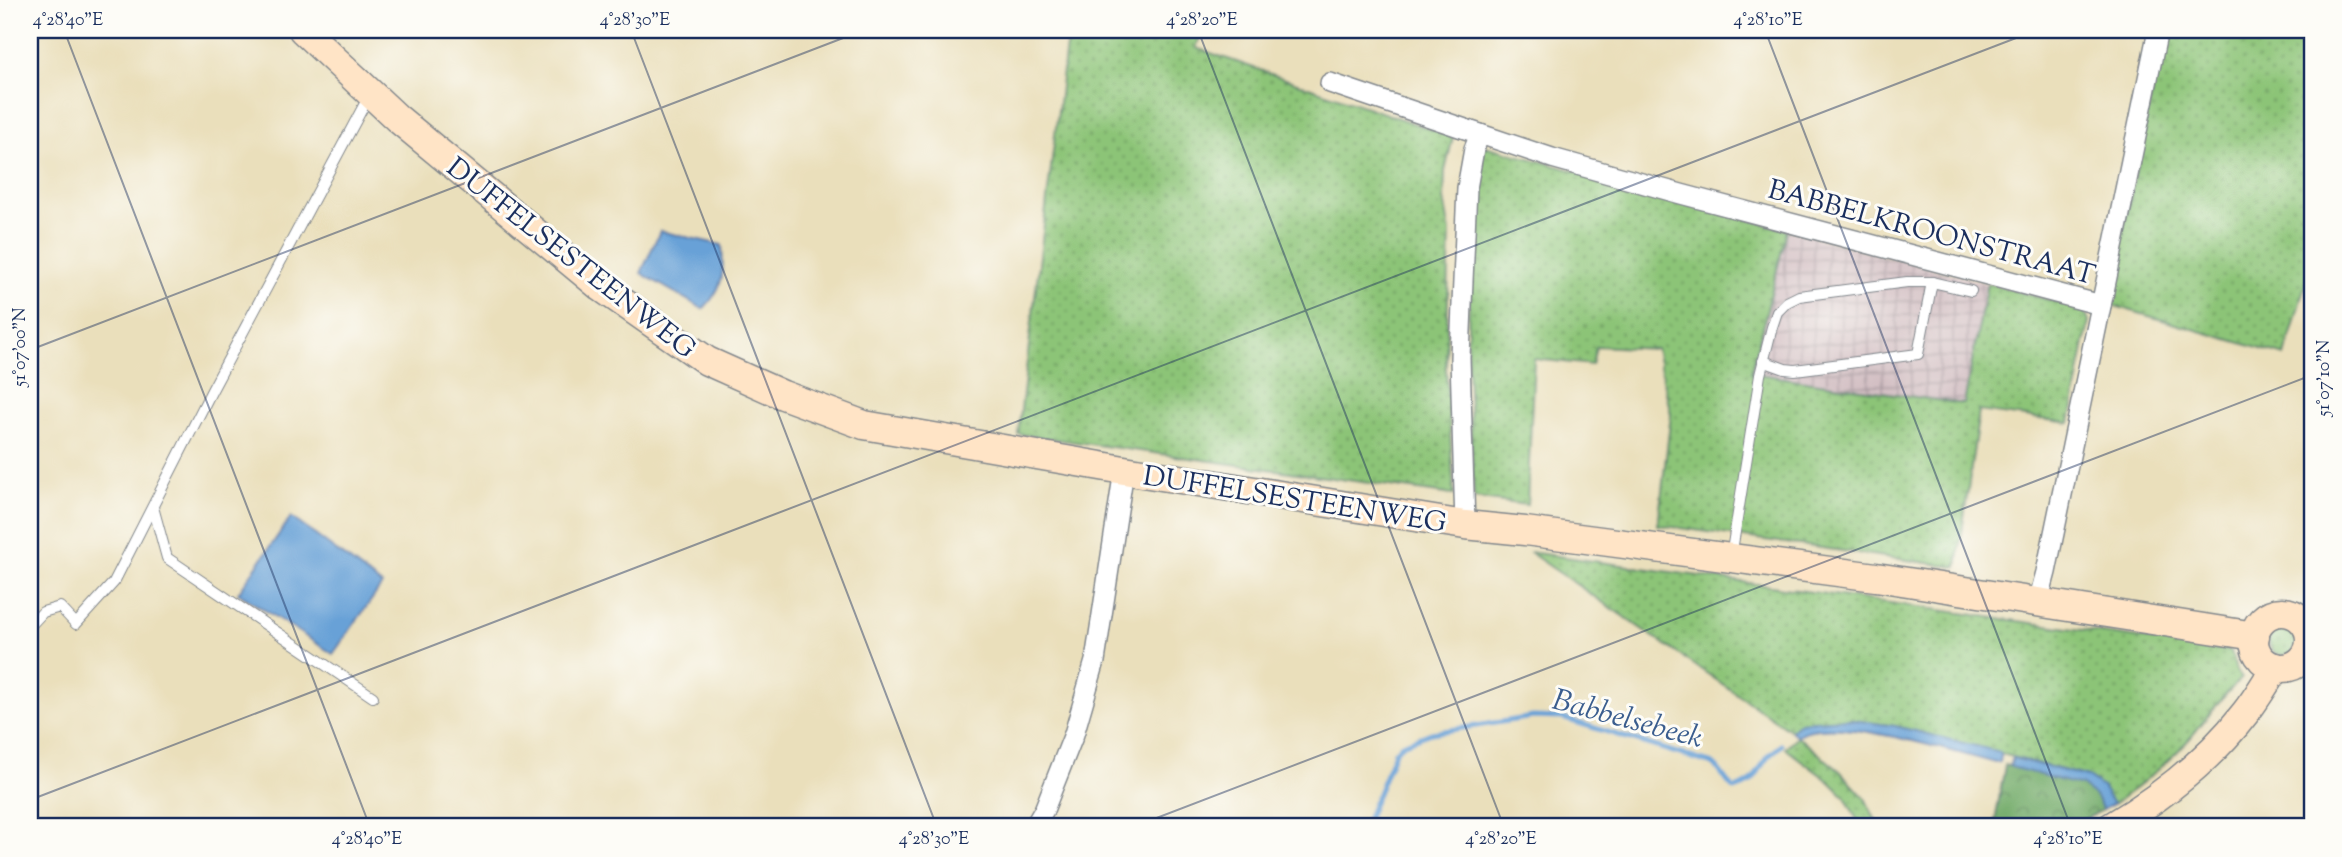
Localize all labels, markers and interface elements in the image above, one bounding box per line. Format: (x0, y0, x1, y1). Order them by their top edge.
text: 4°28'40"E (33, 8, 103, 34)
text: 4°28'30"E (600, 8, 670, 34)
text: 4°28'20"E (1166, 8, 1238, 34)
text: 4°28'10"E (1733, 8, 1803, 34)
street label: DUFFELSESTEENWEG (437, 149, 703, 370)
street label: BABBELKROONSTRAAT (1763, 171, 2099, 297)
text: 51°07'00"N (8, 307, 34, 388)
text: 51°07'10"N (2312, 340, 2338, 417)
street label: DUFFELSESTEENWEG (1140, 457, 1449, 545)
water label: Babbelsebeek (1547, 680, 1707, 761)
text: 4°28'40"E (332, 827, 402, 853)
text: 4°28'30"E (899, 827, 969, 853)
text: 4°28'20"E (1465, 827, 1537, 853)
text: 4°28'10"E (2033, 827, 2103, 853)

